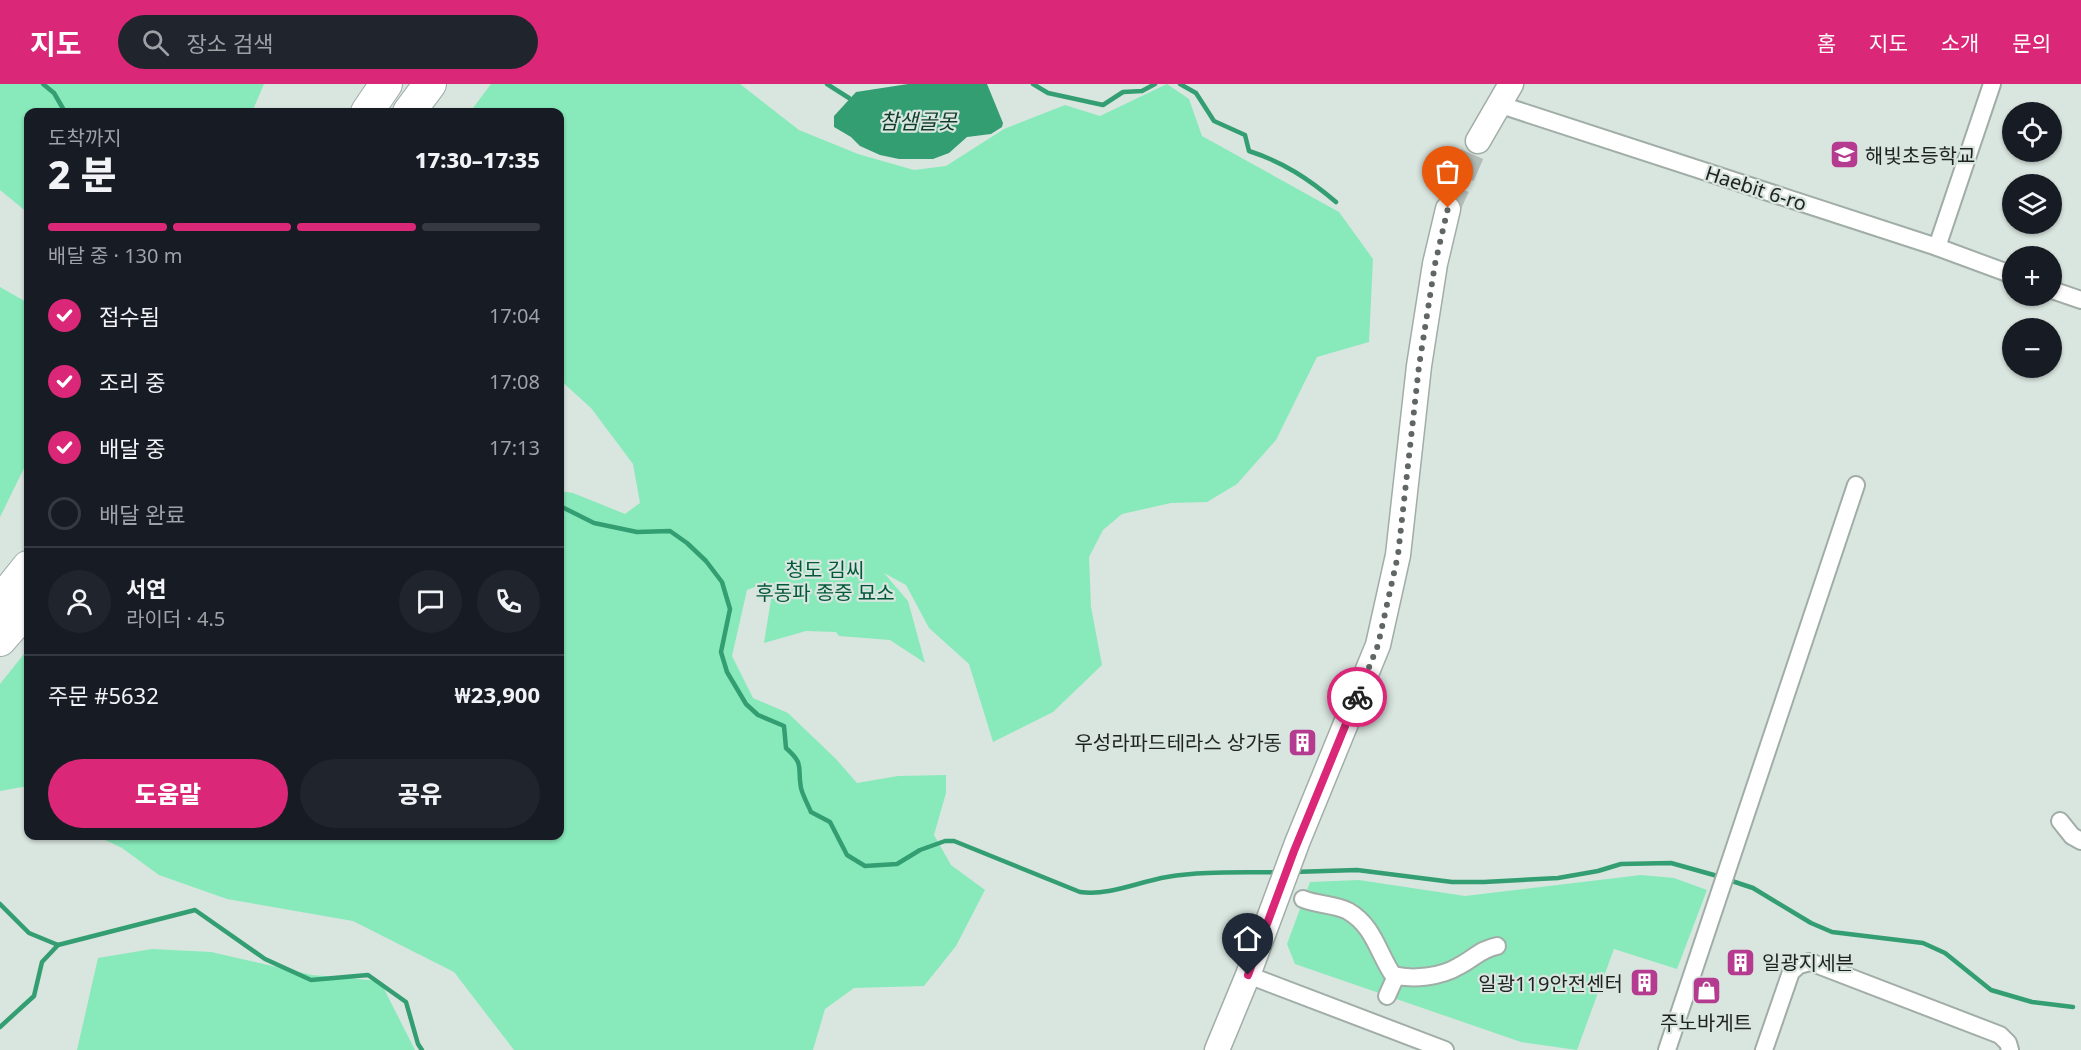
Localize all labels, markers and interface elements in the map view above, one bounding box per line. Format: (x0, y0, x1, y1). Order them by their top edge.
search box (118, 15, 538, 69)
text: 지도 (30, 24, 82, 62)
icon: search (139, 26, 172, 59)
text: 장소 검색 (187, 28, 273, 58)
text: 홈 (1817, 29, 1836, 57)
text: 지도 (1869, 29, 1908, 57)
text: 소개 (1941, 29, 1979, 57)
text: 문의 (2012, 29, 2051, 57)
map controls (2002, 102, 2062, 378)
button: locate (2002, 102, 2062, 162)
water label: 참샘골못 (879, 107, 958, 135)
text: 도착까지 (48, 124, 122, 151)
school or university icon: 해빛초등학교 (1828, 139, 1860, 171)
place label: 해빛초등학교 (1865, 142, 1975, 169)
text: 17:30–17:35 (415, 144, 540, 174)
pin (1422, 146, 1473, 208)
text: 2 분 (48, 147, 117, 200)
icon: bag (1431, 155, 1464, 188)
street label: Haebit 6-ro (1702, 159, 1810, 217)
button: layers (2002, 174, 2062, 234)
text: 배달 중 · 130 m (48, 242, 182, 269)
button: + (2002, 246, 2062, 306)
icon: check (48, 299, 81, 332)
text: 접수됨 (99, 301, 160, 331)
text: 17:04 (489, 302, 540, 329)
button: − (2002, 318, 2062, 378)
icon: check (48, 365, 81, 398)
text: 조리 중 (99, 367, 165, 397)
text: 17:08 (489, 368, 540, 395)
icon: check (48, 431, 81, 464)
text: 배달 중 (99, 433, 165, 463)
text: 17:13 (489, 434, 540, 461)
text: 배달 완료 (99, 499, 186, 529)
park label: 청도 김씨 후동파 종중 묘소 (755, 556, 895, 606)
button: person (48, 570, 111, 633)
button: chat (399, 570, 462, 633)
button: phone (477, 570, 540, 633)
text: 서연 (126, 573, 166, 603)
text: 라이더 · 4.5 (126, 605, 225, 632)
courier (1327, 667, 1387, 727)
text: ₩23,900 (455, 679, 540, 709)
text: 주문 #5632 (48, 680, 159, 710)
icon: bike (1341, 681, 1374, 714)
building icon: 우성라파드테라스 상가동 (1287, 726, 1319, 758)
place label: 우성라파드테라스 상가동 (1074, 729, 1282, 756)
button: 도움말 (48, 759, 288, 828)
button: 공유 (300, 759, 540, 828)
pin (1222, 913, 1273, 975)
icon: home (1231, 922, 1264, 955)
building icon: 일광지세븐 (1725, 946, 1757, 978)
place label: 일광지세븐 (1762, 949, 1854, 976)
building icon: 일광119안전센터 (1628, 967, 1660, 999)
place label: 일광119안전센터 (1478, 970, 1623, 997)
shop icon: 주노바게트 (1690, 975, 1722, 1007)
place label: 주노바게트 (1660, 1009, 1752, 1036)

